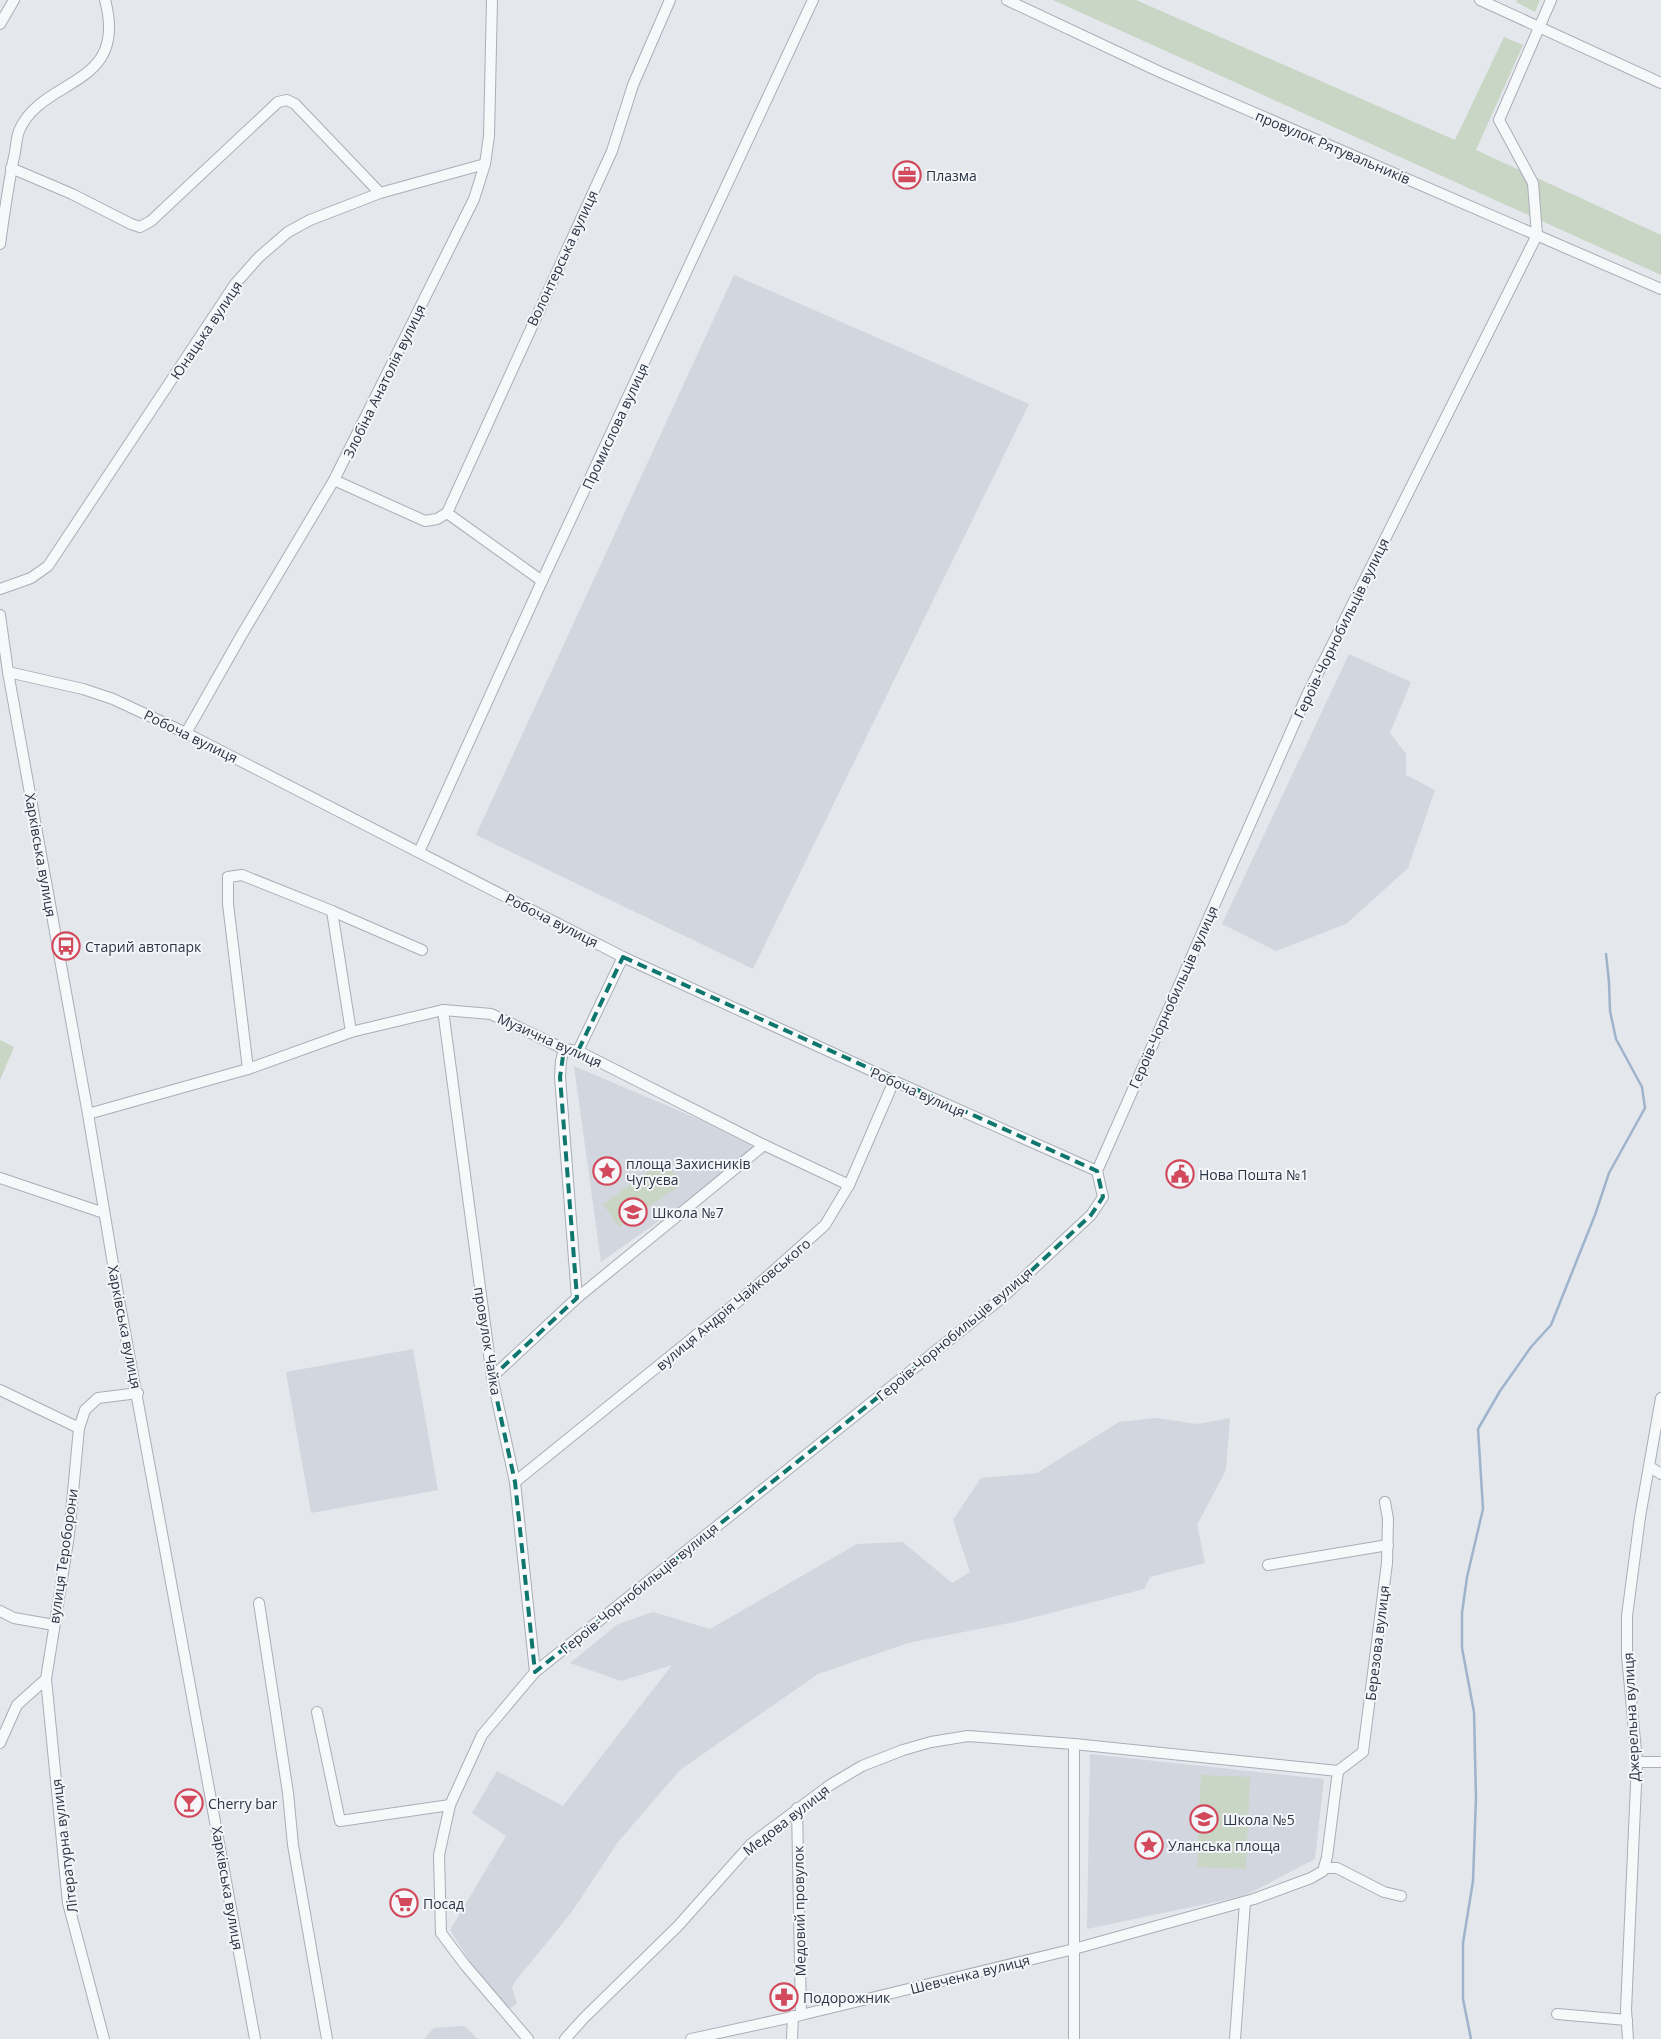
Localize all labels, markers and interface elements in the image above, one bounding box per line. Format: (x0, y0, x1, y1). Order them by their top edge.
street label: провулок Рятувальників (1253, 106, 1413, 188)
office icon: Плазма (892, 160, 922, 190)
place label: Плазма (926, 166, 977, 185)
street label: Волонтерська вулиця (522, 187, 602, 329)
street label: Юнацька вулиця (166, 277, 246, 383)
street label: Злобіна Анатолія вулиця (338, 301, 430, 461)
street label: Промислова вулиця (577, 360, 653, 492)
street label: Героїв-Чорнобильців вулиця (1289, 535, 1393, 721)
street label: Робоча вулиця (141, 705, 241, 767)
street label: Харківська вулиця (21, 792, 61, 918)
street label: Робоча вулиця (502, 888, 602, 952)
street label: Героїв-Чорнобильців вулиця (1124, 903, 1222, 1091)
bus stop icon: Старий автопарк (51, 931, 81, 961)
place label: Старий автопарк (85, 937, 202, 956)
street label: Музична вулиця (495, 1008, 605, 1072)
street label: Робоча вулиця (868, 1063, 968, 1121)
place label: площа Захисників Чугуєва (626, 1154, 751, 1189)
place icon: площа Захисників Чугуєва (592, 1156, 622, 1186)
public building icon: Нова Пошта №1 (1165, 1159, 1195, 1189)
place label: Нова Пошта №1 (1199, 1165, 1309, 1184)
school or university icon: Школа №7 (618, 1197, 648, 1227)
place label: Школа №7 (652, 1203, 724, 1222)
street label: вулиця Андрія Чайковського (652, 1234, 814, 1374)
street label: Героїв-Чорнобильців вулиця (872, 1263, 1036, 1405)
street label: Харківська вулиця (104, 1264, 146, 1390)
street label: провулок Чайка (470, 1285, 506, 1397)
street label: вулиця Тероборони (44, 1487, 82, 1625)
street label: Героїв-Чорнобильців вулиця (556, 1518, 722, 1658)
street label: Березова вулиця (1361, 1584, 1393, 1702)
street label: Джерельна вулиця (1618, 1652, 1644, 1782)
street label: Літературна вулиця (46, 1778, 82, 1914)
street label: Медова вулиця (739, 1780, 833, 1860)
bar icon: Cherry bar (174, 1788, 204, 1818)
place label: Cherry bar (208, 1794, 278, 1813)
school or university icon: Школа №5 (1189, 1804, 1219, 1834)
place label: Школа №5 (1223, 1810, 1295, 1829)
street label: Харківська вулиця (208, 1825, 248, 1951)
place icon: Уланська площа (1134, 1830, 1164, 1860)
place label: Уланська площа (1168, 1836, 1280, 1855)
street label: Медовий провулок (788, 1845, 810, 1977)
supermarket icon: Посад (389, 1888, 419, 1918)
place label: Посад (423, 1894, 464, 1913)
street label: Шевченка вулиця (908, 1950, 1032, 1998)
pharmacy icon: Подорожник (769, 1982, 799, 2012)
place label: Подорожник (803, 1988, 891, 2007)

